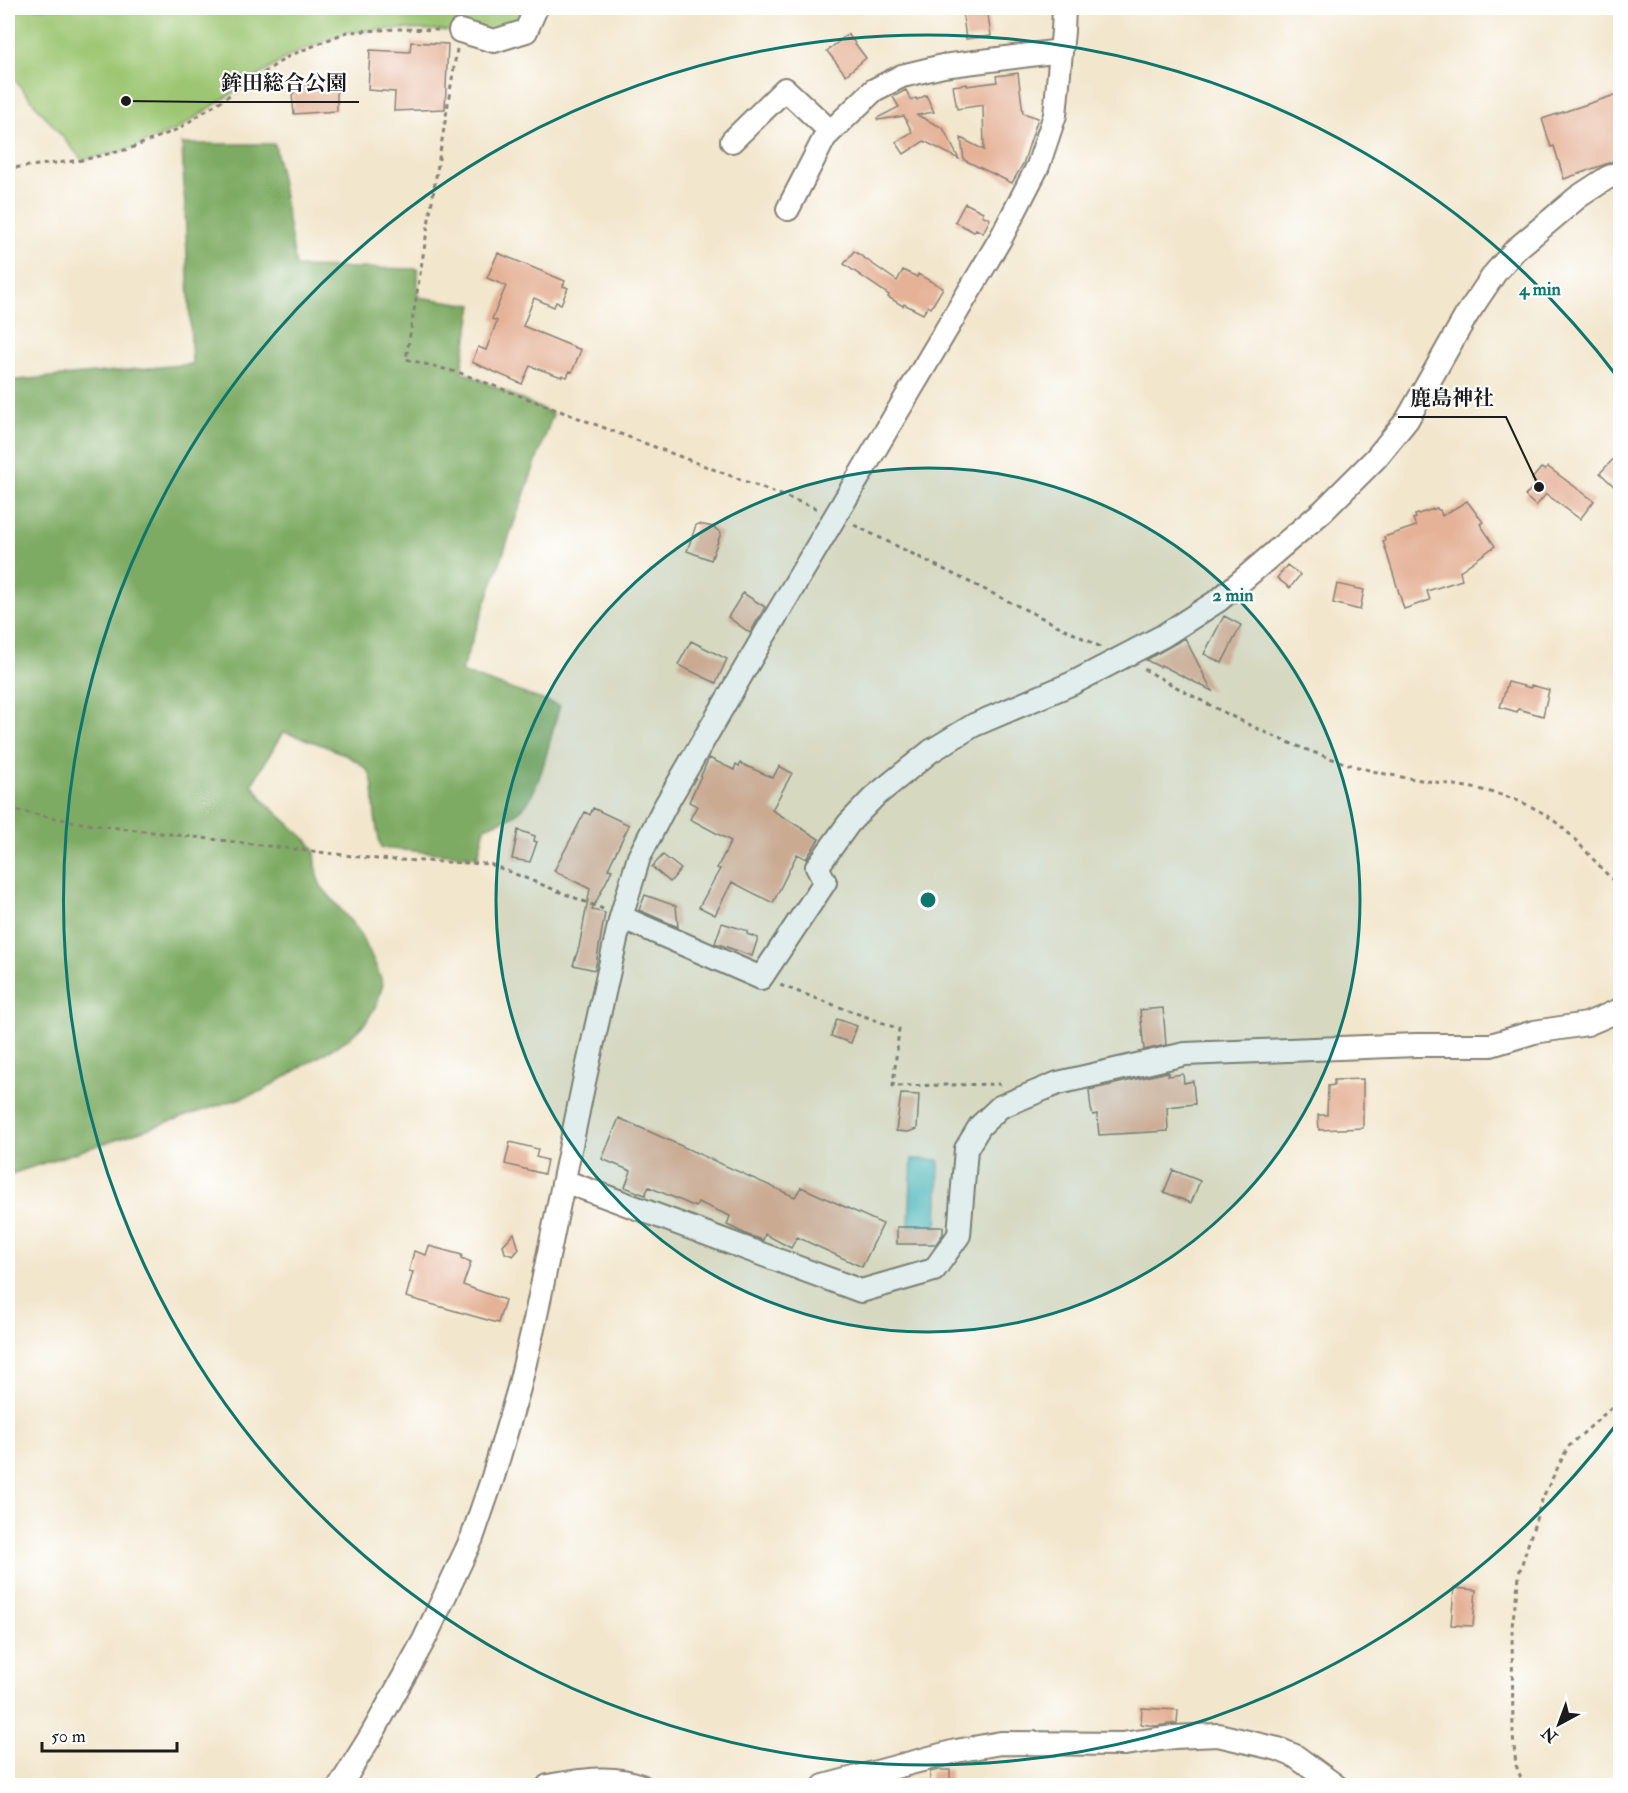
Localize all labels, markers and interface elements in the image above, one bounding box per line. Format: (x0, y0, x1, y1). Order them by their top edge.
callout: 鉾田総合公園 (209, 63, 359, 102)
text: 鉾田総合公園 (221, 70, 347, 97)
text: 4 min (1518, 278, 1561, 301)
callout: 鹿島神社 (1398, 378, 1506, 417)
text: 鹿島神社 (1410, 385, 1494, 412)
text: 2 min (1213, 584, 1254, 607)
centre of rings (918, 890, 938, 910)
north arrow (1529, 1694, 1589, 1754)
scale bar (42, 1715, 177, 1753)
text: N (1537, 1722, 1563, 1747)
text: 50 m (51, 1725, 86, 1748)

